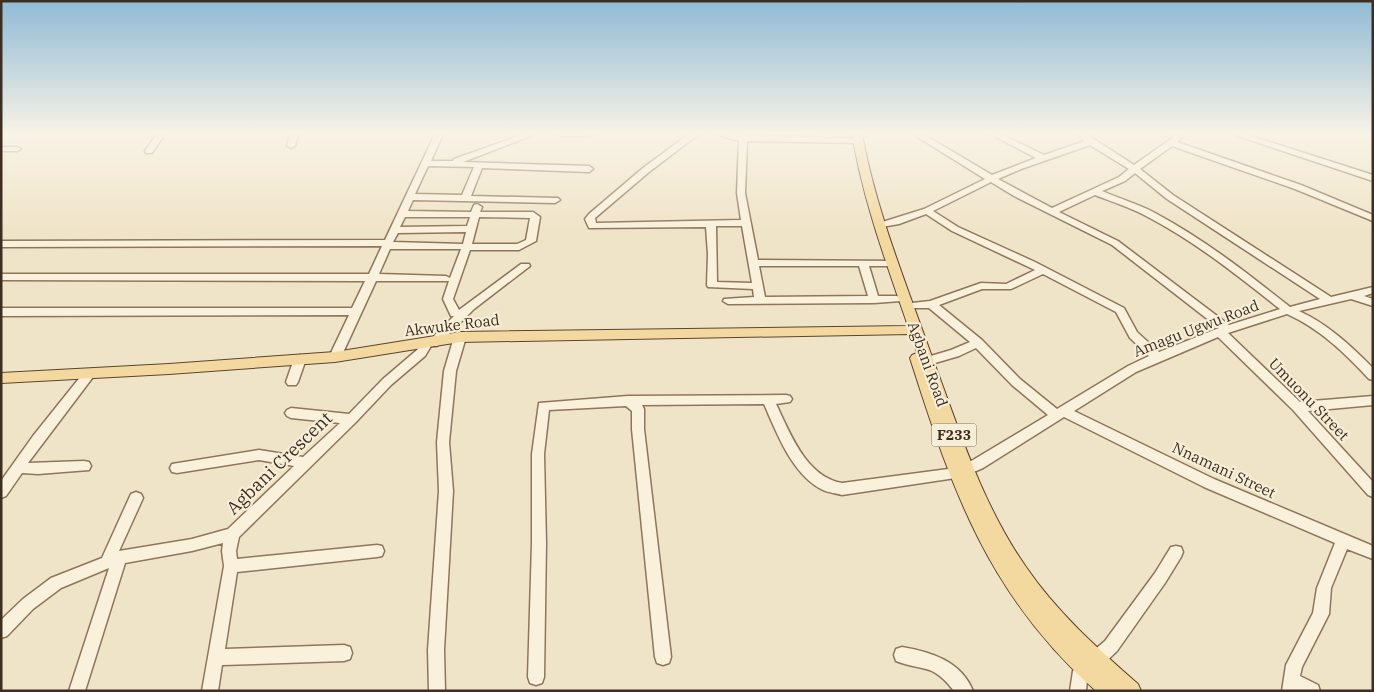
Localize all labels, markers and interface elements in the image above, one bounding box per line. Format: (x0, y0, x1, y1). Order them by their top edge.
street label: Amagu Ugwu Road (1131, 295, 1261, 361)
street label: Akwuke Road (403, 310, 501, 340)
street label: Agbani Road (904, 319, 952, 409)
street label: Umuonu Street (1265, 354, 1353, 444)
street label: Agbani Crescent (221, 407, 337, 519)
road number: F233 (932, 424, 976, 446)
street label: Nnamani Street (1169, 438, 1279, 502)

